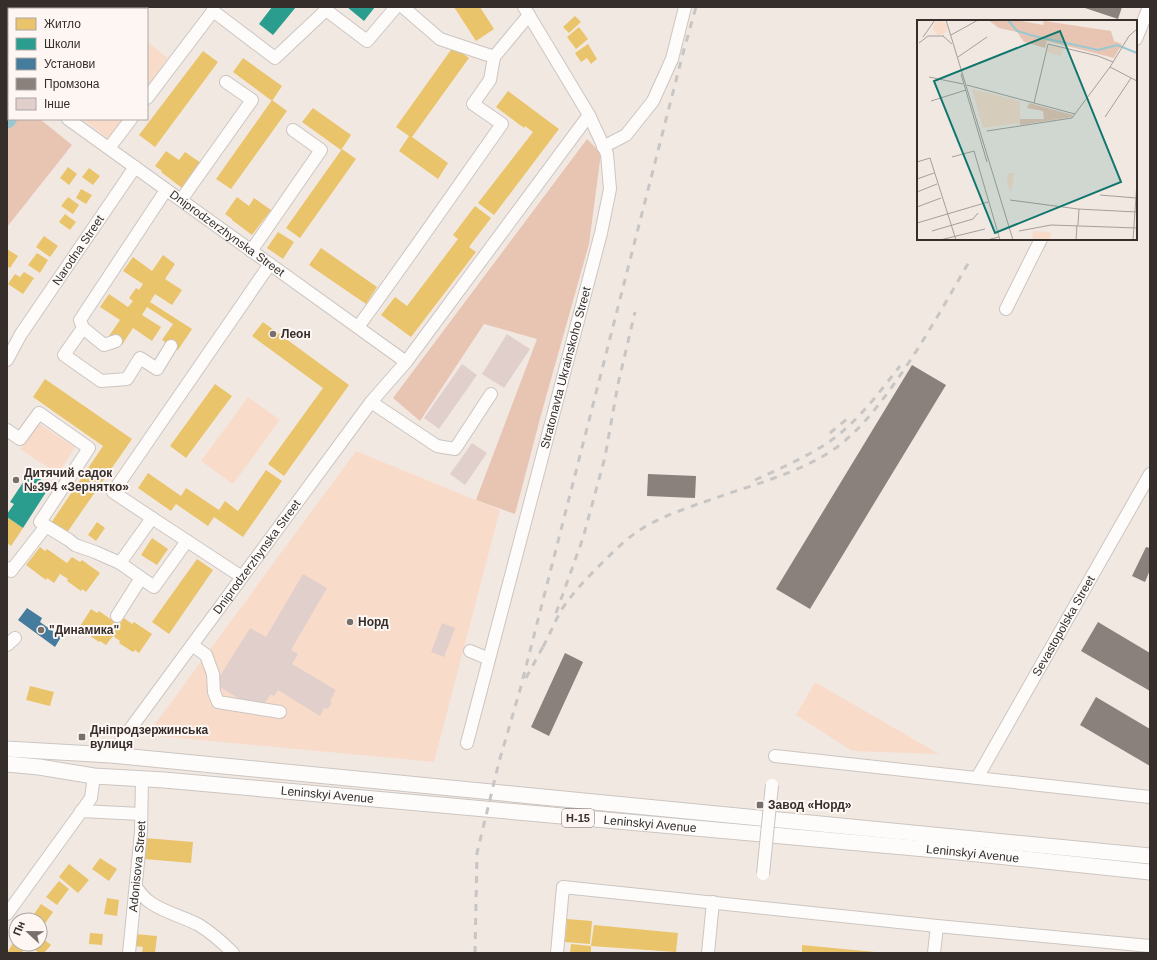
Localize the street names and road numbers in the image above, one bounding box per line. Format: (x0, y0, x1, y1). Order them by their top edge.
street label: Dniprodzerzhynska Street (167, 187, 288, 280)
street label: Narodna Street (49, 212, 107, 288)
street label: Stratonavta Ukrainskoho Street (538, 285, 594, 450)
street label: Dniprodzerzhynska Street (210, 497, 304, 617)
street label: Sevastopolska Street (1029, 573, 1098, 679)
street label: Leninskyi Avenue (280, 784, 375, 806)
road number: Н-15 (562, 809, 594, 827)
street label: Leninskyi Avenue (603, 813, 697, 835)
street label: Adonisova Street (126, 820, 148, 913)
street label: Leninskyi Avenue (926, 842, 1020, 865)

